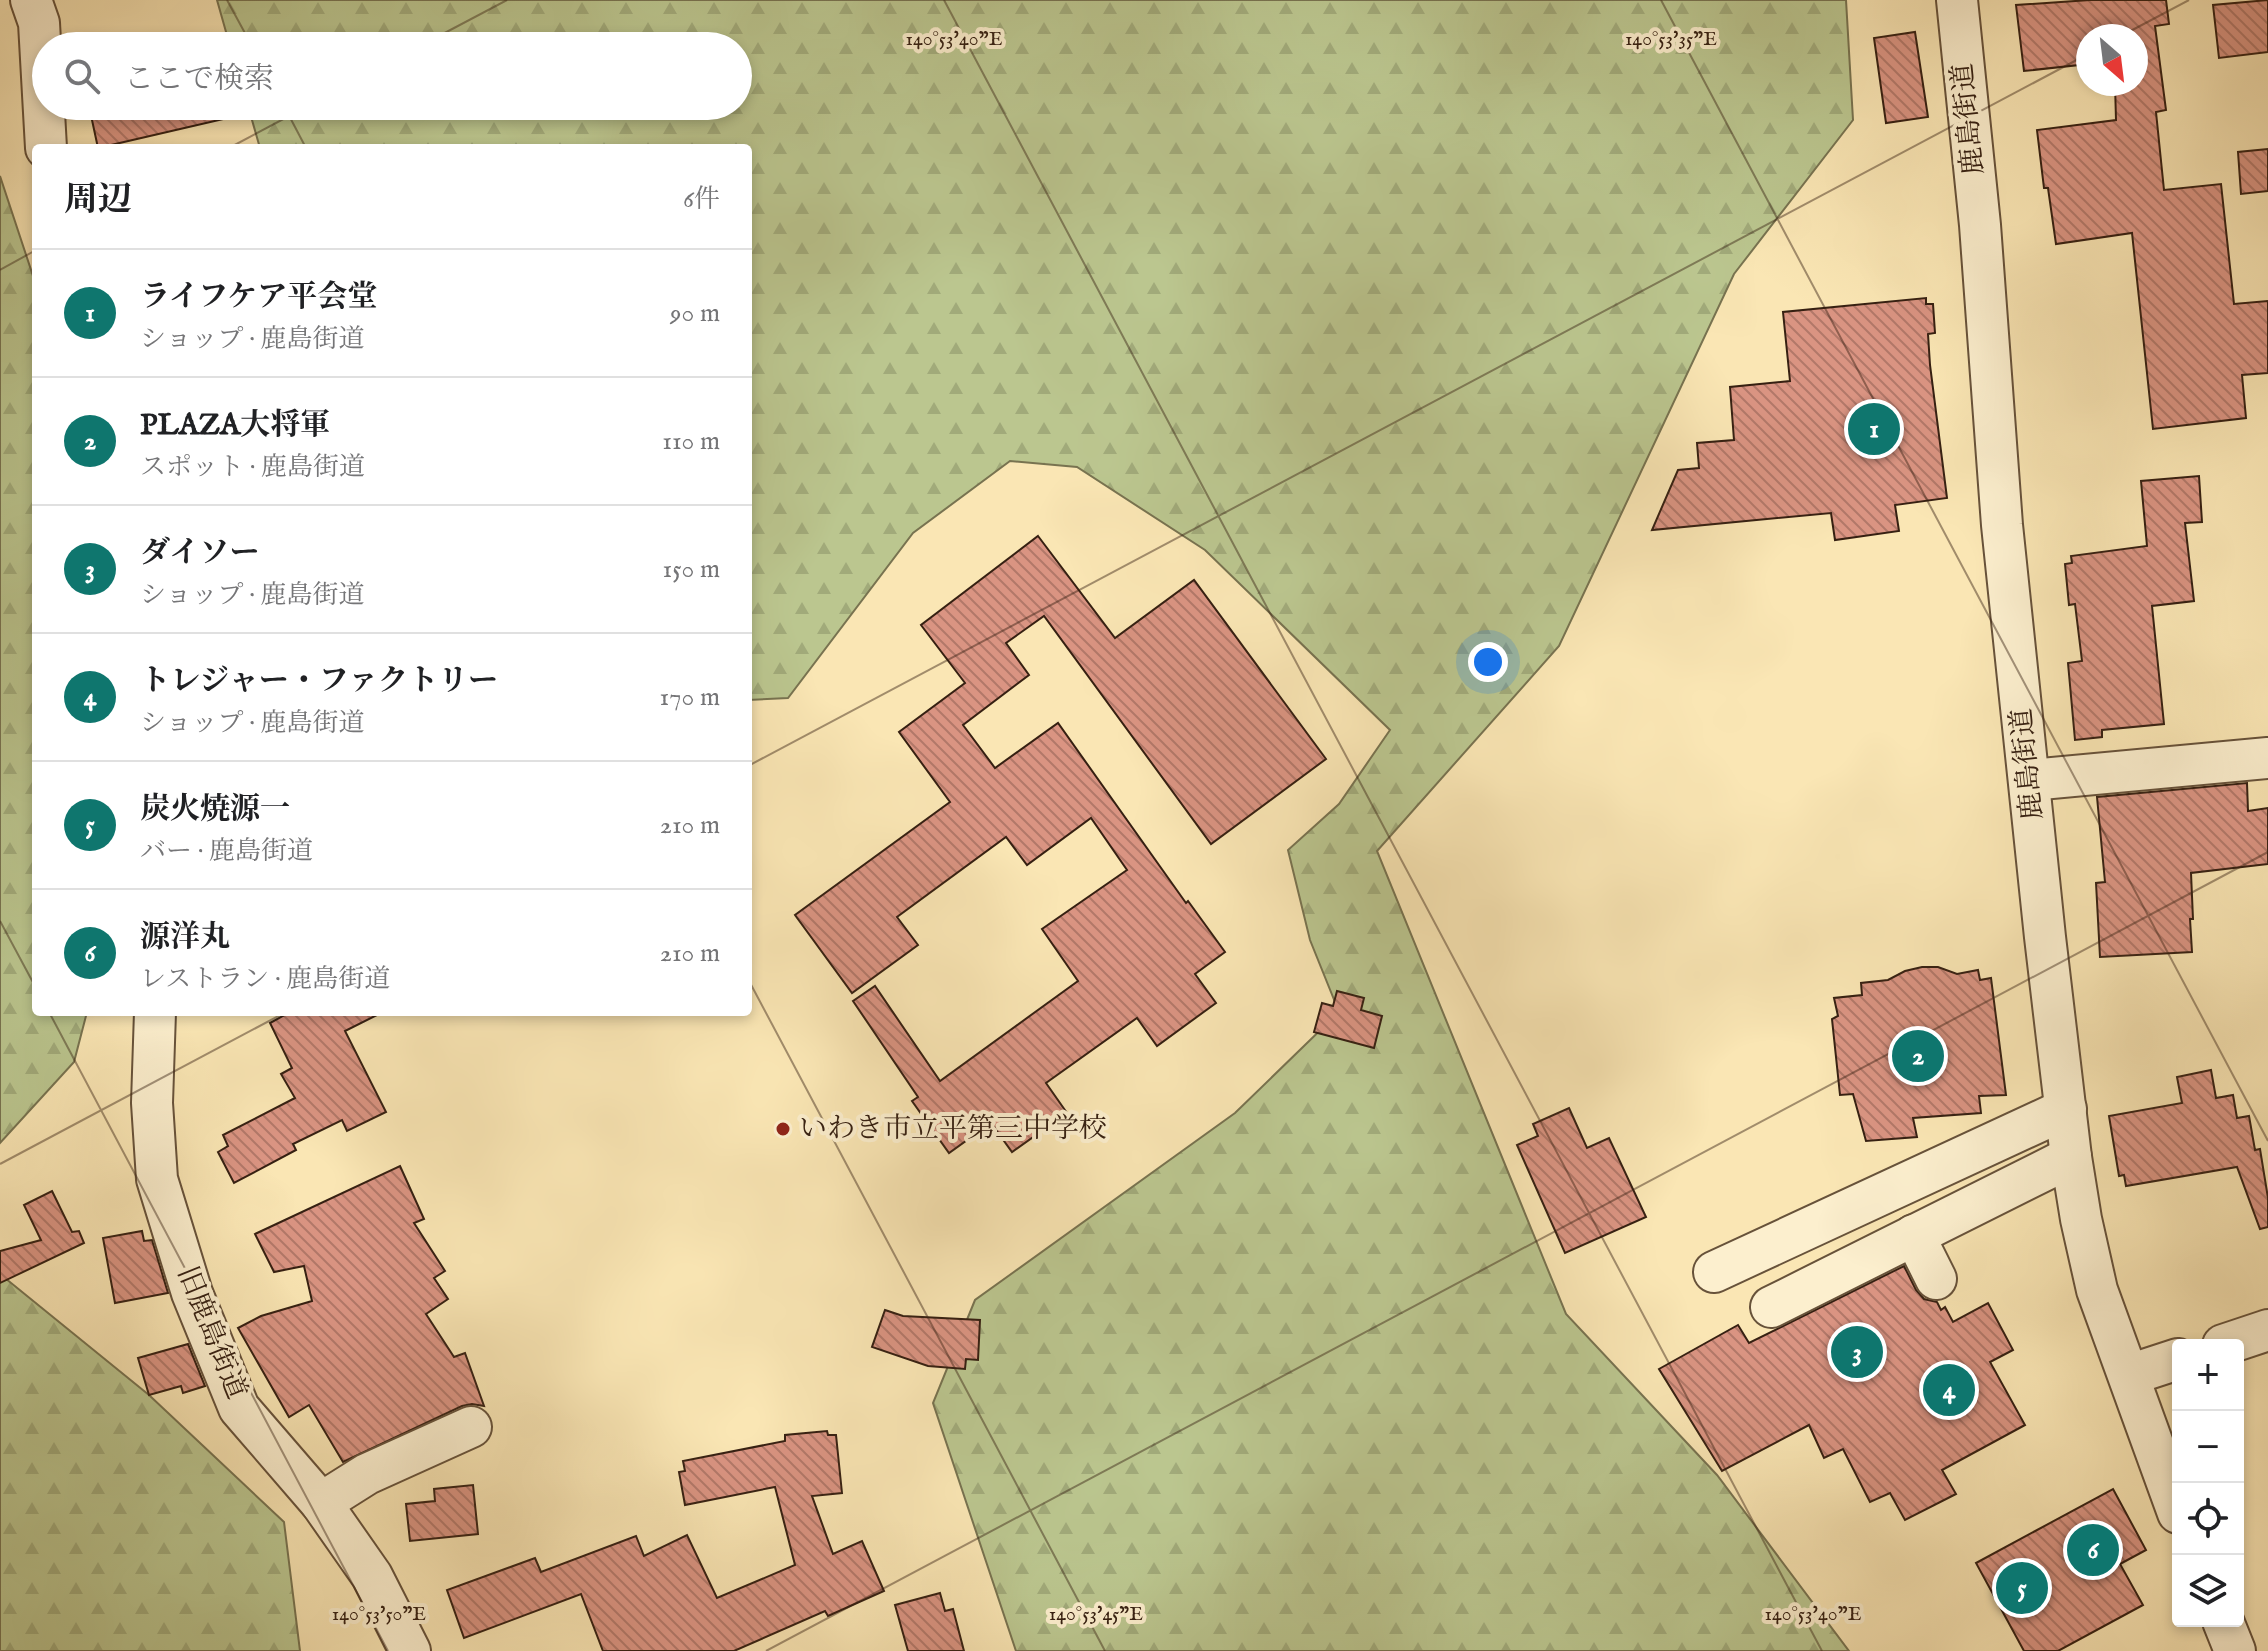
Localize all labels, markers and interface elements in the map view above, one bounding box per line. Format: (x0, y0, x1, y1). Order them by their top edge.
north arrow (2076, 24, 2148, 96)
text: 140°53'40"E (905, 27, 1003, 52)
text: 140°53'35"E (1625, 27, 1717, 52)
search box (32, 32, 752, 120)
icon: search (60, 54, 104, 98)
text: ここで検索 (124, 61, 274, 99)
street label: 鹿島街道 (1946, 61, 1992, 177)
text: 周辺 (64, 179, 132, 222)
text: 6件 (683, 183, 720, 216)
text: ライフケア平会堂 (140, 279, 377, 317)
text: 1 (85, 297, 95, 330)
text: 90 m (670, 297, 720, 330)
text: ショップ · 鹿島街道 (140, 323, 365, 356)
pin: 1 (1848, 399, 1900, 459)
text: PLAZA大将軍 (140, 407, 330, 445)
text: 2 (84, 425, 96, 458)
text: 110 m (662, 425, 720, 458)
text: スポット · 鹿島街道 (140, 451, 365, 484)
text: ダイソー (140, 535, 259, 573)
text: 3 (85, 553, 95, 586)
text: 150 m (662, 553, 720, 586)
text: ショップ · 鹿島街道 (140, 579, 365, 612)
your location (1468, 642, 1508, 682)
text: トレジャー・ファクトリー (140, 663, 498, 701)
text: 4 (84, 681, 96, 714)
text: 170 m (660, 681, 720, 714)
street label: 鹿島街道 (2005, 706, 2051, 822)
text: ショップ · 鹿島街道 (140, 707, 365, 740)
text: 炭火焼源一 (140, 791, 290, 829)
text: 5 (85, 809, 95, 842)
text: 210 m (660, 809, 720, 842)
text: バー · 鹿島街道 (140, 835, 313, 868)
text: 源洋丸 (140, 919, 230, 957)
text: 6 (85, 937, 95, 970)
text: 210 m (660, 937, 720, 970)
text: レストラン · 鹿島街道 (140, 963, 390, 996)
pin: 2 (1892, 1026, 1944, 1086)
place label: いわき市立平第三中学校 (799, 1112, 1107, 1147)
marker: いわき市立平第三中学校 (774, 1120, 792, 1138)
street label: 旧鹿島街道 (169, 1262, 253, 1404)
pin: 3 (1831, 1322, 1883, 1382)
map controls (2172, 1339, 2244, 1627)
button: + (2172, 1339, 2244, 1411)
pin: 4 (1923, 1360, 1975, 1420)
button: − (2172, 1411, 2244, 1483)
button: locate (2172, 1483, 2244, 1555)
pin: 6 (2067, 1520, 2119, 1580)
button: layers (2172, 1555, 2244, 1627)
pin: 5 (1996, 1558, 2048, 1618)
text: 140°53'50"E (332, 1602, 426, 1627)
text: 140°53'45"E (1049, 1602, 1143, 1627)
text: 140°53'40"E (1764, 1602, 1862, 1627)

